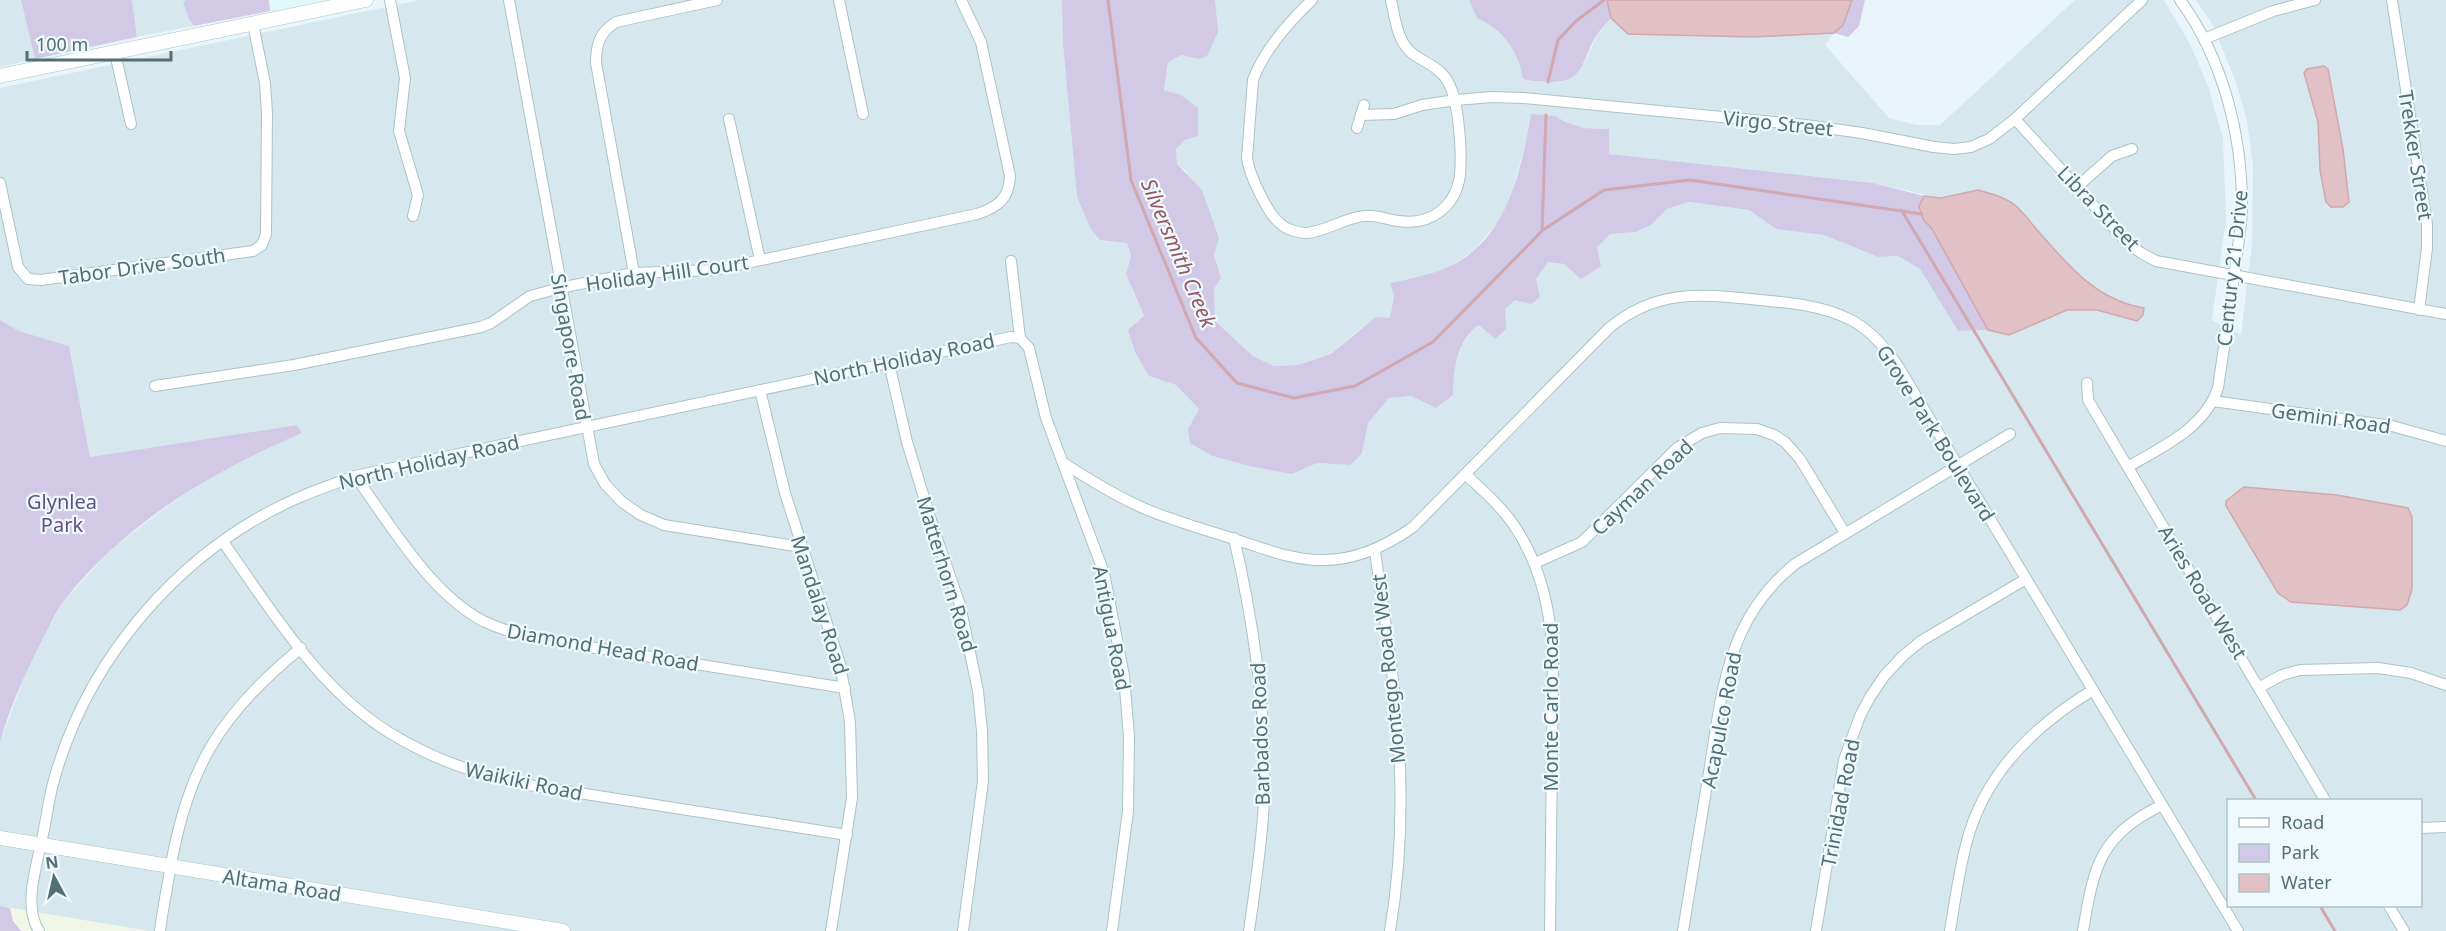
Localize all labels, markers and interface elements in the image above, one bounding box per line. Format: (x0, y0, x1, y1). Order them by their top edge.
scale bar (27, 24, 171, 62)
text: 100 m (36, 32, 88, 56)
street label: Trekker Street (2392, 88, 2440, 222)
street label: Virgo Street (1722, 104, 1834, 142)
street label: Libra Street (2052, 160, 2146, 256)
water label: Silversmith Creek (1135, 174, 1224, 333)
street label: Century 21 Drive (2210, 188, 2254, 348)
street label: Tabor Drive South (57, 241, 227, 291)
street label: Holiday Hill Court (584, 248, 750, 298)
street label: Singapore Road (545, 271, 597, 423)
street label: North Holiday Road (811, 327, 997, 391)
street label: Grove Park Boulevard (1871, 340, 2001, 526)
street label: Gemini Road (2269, 396, 2393, 440)
street label: North Holiday Road (336, 428, 522, 496)
street label: Cayman Road (1585, 433, 1699, 541)
park label: Glynlea Park (27, 488, 97, 538)
street label: Matterhorn Road (910, 493, 984, 655)
street label: Aries Road West (2152, 520, 2254, 664)
street label: Mandalay Road (785, 532, 855, 678)
street label: Antigua Road (1087, 563, 1137, 693)
street label: Montego Road West (1365, 573, 1411, 765)
street label: Diamond Head Road (505, 617, 701, 677)
street label: Monte Carlo Road (1537, 623, 1564, 791)
street label: Acapulco Road (1695, 650, 1747, 790)
street label: Barbados Road (1244, 662, 1276, 806)
street label: Trinidad Road (1814, 737, 1866, 869)
street label: Waikiki Road (463, 755, 585, 807)
legend (2227, 799, 2422, 907)
text: Road (2281, 810, 2324, 834)
text: Park (2281, 840, 2319, 864)
north arrow (24, 847, 84, 907)
text: N (44, 850, 60, 874)
street label: Altama Road (221, 862, 343, 908)
text: Water (2281, 870, 2332, 894)

